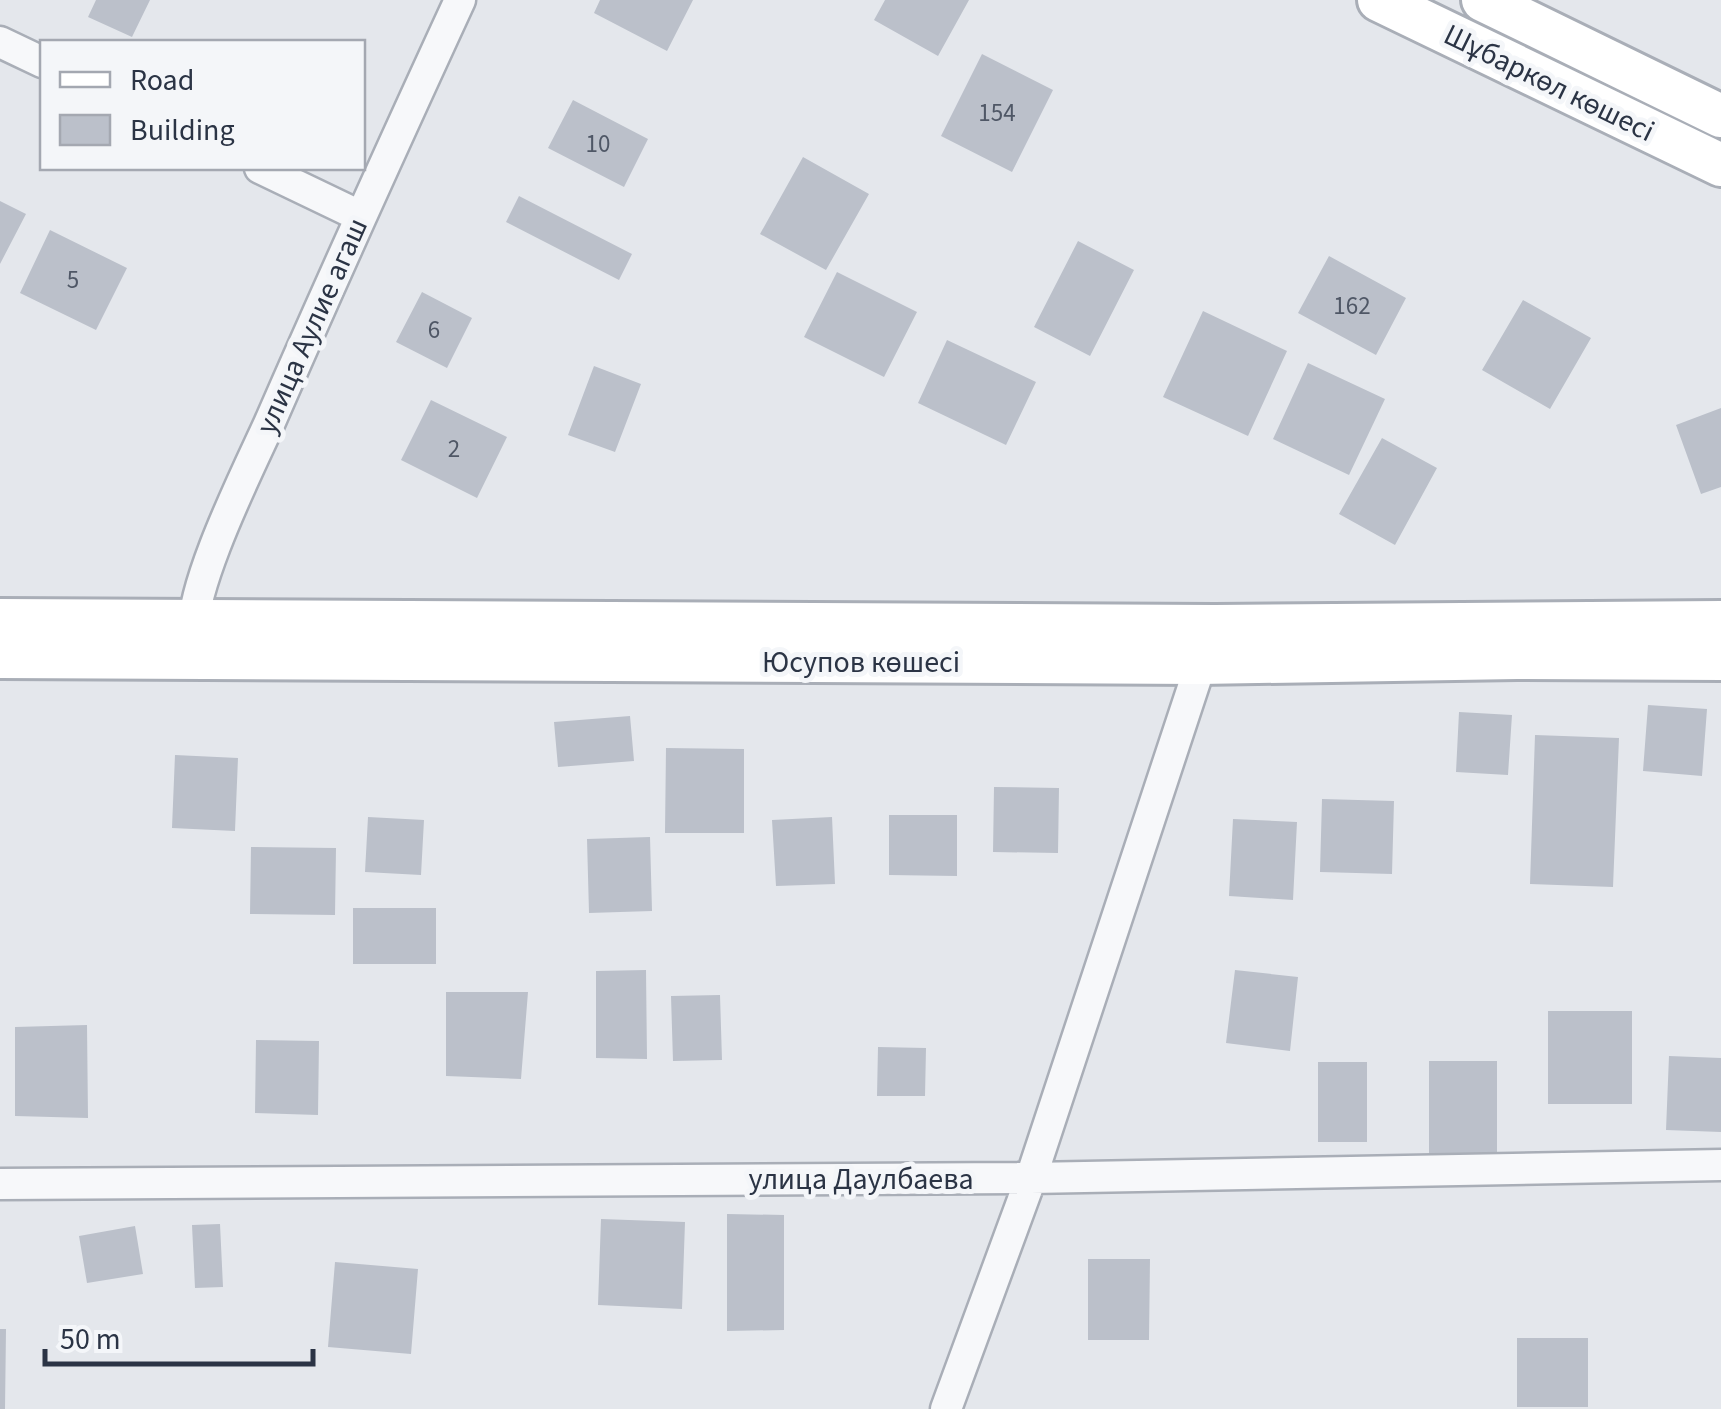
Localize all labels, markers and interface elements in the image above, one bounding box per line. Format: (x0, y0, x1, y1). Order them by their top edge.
street label: Шұбаркөл көшесі (1436, 13, 1662, 153)
legend (40, 40, 365, 170)
text: Road (130, 59, 194, 102)
house number: 154 (978, 95, 1016, 131)
text: Building (130, 109, 235, 152)
house number: 10 (586, 126, 610, 162)
street label: улица Аулие агаш (245, 211, 379, 441)
house number: 5 (67, 262, 79, 298)
house number: 162 (1333, 288, 1371, 324)
house number: 6 (428, 312, 440, 348)
house number: 2 (448, 431, 460, 467)
street label: Юсупов көшесі (762, 641, 960, 684)
street label: улица Даулбаева (748, 1158, 974, 1201)
scale bar (45, 1304, 312, 1366)
text: 50 m (60, 1318, 121, 1361)

